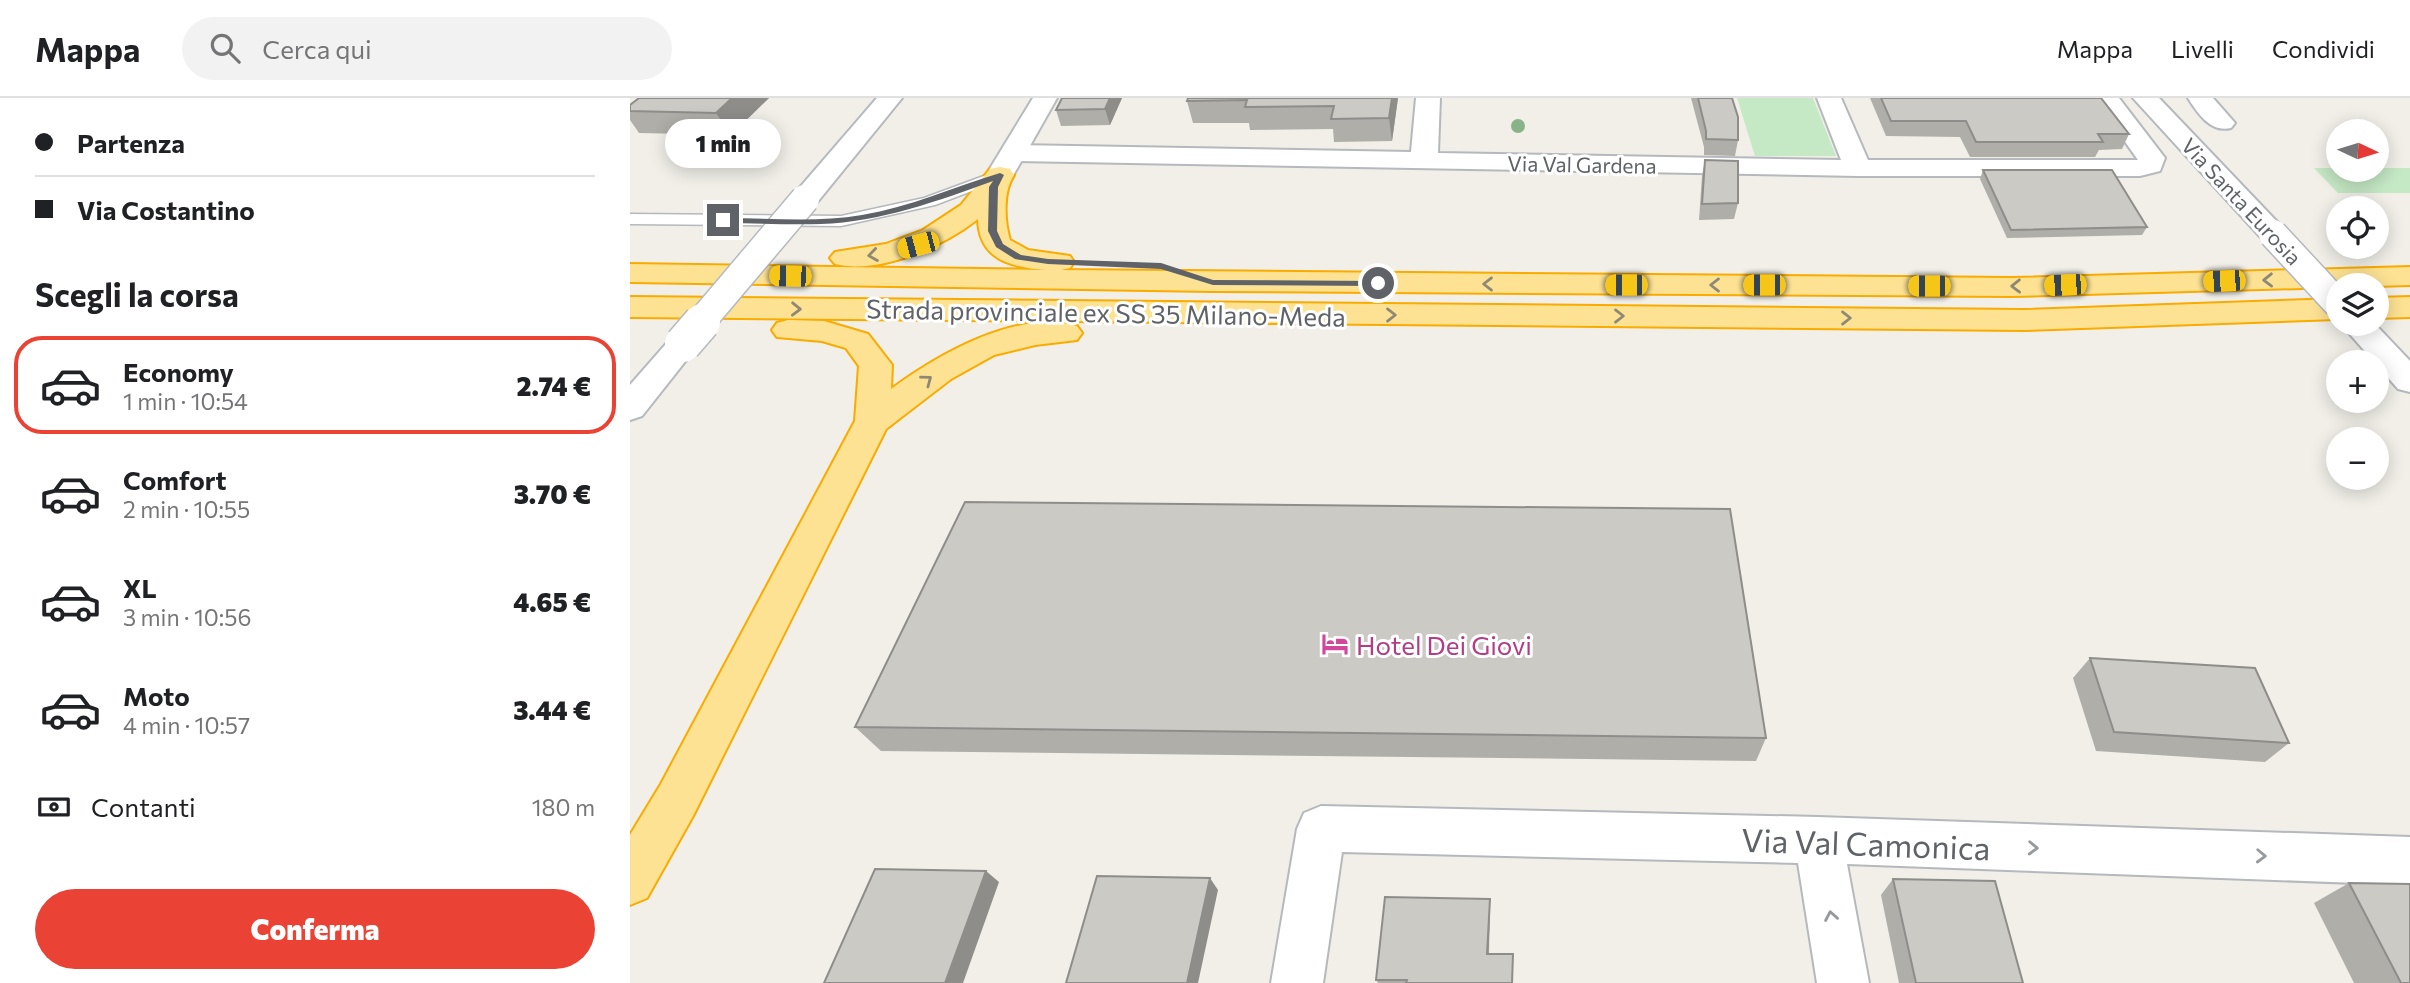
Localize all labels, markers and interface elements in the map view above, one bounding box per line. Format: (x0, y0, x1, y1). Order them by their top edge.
search box (182, 17, 672, 80)
text: Mappa (35, 28, 140, 69)
icon: search (206, 29, 244, 67)
text: Cerca qui (262, 33, 372, 64)
text: Mappa (2057, 34, 2133, 63)
text: Livelli (2171, 34, 2234, 63)
text: Condividi (2272, 34, 2375, 63)
callout: 1 min (665, 118, 781, 167)
north arrow (2326, 119, 2389, 182)
map controls (2326, 119, 2389, 490)
text: Partenza (77, 127, 185, 158)
text: 1 min (695, 129, 751, 157)
street label: Via Santa Eurosia (2177, 132, 2307, 270)
street label: Via Val Gardena (1507, 150, 1657, 178)
text: Via Costantino (77, 194, 255, 225)
button: locate (2326, 196, 2389, 259)
route end (707, 204, 739, 236)
car (895, 229, 942, 261)
one-way arrow (867, 247, 879, 262)
car (769, 265, 812, 287)
route start (1362, 267, 1394, 299)
car (2203, 270, 2246, 292)
one-way arrow (2263, 272, 2273, 288)
button: layers (2326, 273, 2389, 336)
text: Scegli la corsa (35, 274, 239, 314)
car (2044, 274, 2087, 296)
car (1606, 275, 1648, 296)
car (1744, 275, 1786, 296)
one-way arrow (1482, 276, 1493, 292)
car (1909, 276, 1951, 297)
one-way arrow (1710, 277, 1720, 293)
one-way arrow (2011, 279, 2022, 294)
street label: Strada provinciale ex SS 35 Milano-Meda (866, 292, 1346, 332)
one-way arrow (791, 301, 802, 316)
one-way arrow (1386, 307, 1397, 323)
one-way arrow (1613, 309, 1624, 324)
one-way arrow (1841, 310, 1852, 326)
button: + (2326, 350, 2389, 413)
icon: car (39, 354, 102, 417)
text: Economy (123, 356, 234, 387)
text: 2.74 € (516, 370, 591, 401)
one-way arrow (919, 376, 931, 389)
text: 1 min · 10:54 (123, 387, 248, 415)
button: − (2326, 427, 2389, 490)
icon: car (39, 462, 102, 525)
text: Comfort (123, 464, 226, 495)
text: 3.70 € (514, 478, 591, 509)
text: 2 min · 10:55 (123, 495, 250, 523)
icon: car (39, 570, 102, 633)
text: XL (123, 572, 157, 603)
text: 4.65 € (513, 586, 591, 617)
text: 3 min · 10:56 (123, 603, 251, 631)
hotel icon: Hotel Dei Giovi (1320, 629, 1350, 659)
place label: Hotel Dei Giovi (1356, 629, 1532, 660)
icon: car (39, 678, 102, 741)
text: Moto (123, 680, 190, 711)
text: 3.44 € (513, 694, 591, 725)
text: 4 min · 10:57 (123, 711, 250, 739)
icon: cash (35, 788, 73, 826)
text: Contanti (91, 791, 196, 822)
text: 180 m (532, 793, 595, 821)
street label: Via Val Camonica (1741, 819, 1991, 867)
one-way arrow (2029, 840, 2039, 856)
one-way arrow (2256, 848, 2267, 864)
button: Conferma (35, 889, 595, 969)
one-way arrow (1824, 910, 1839, 922)

